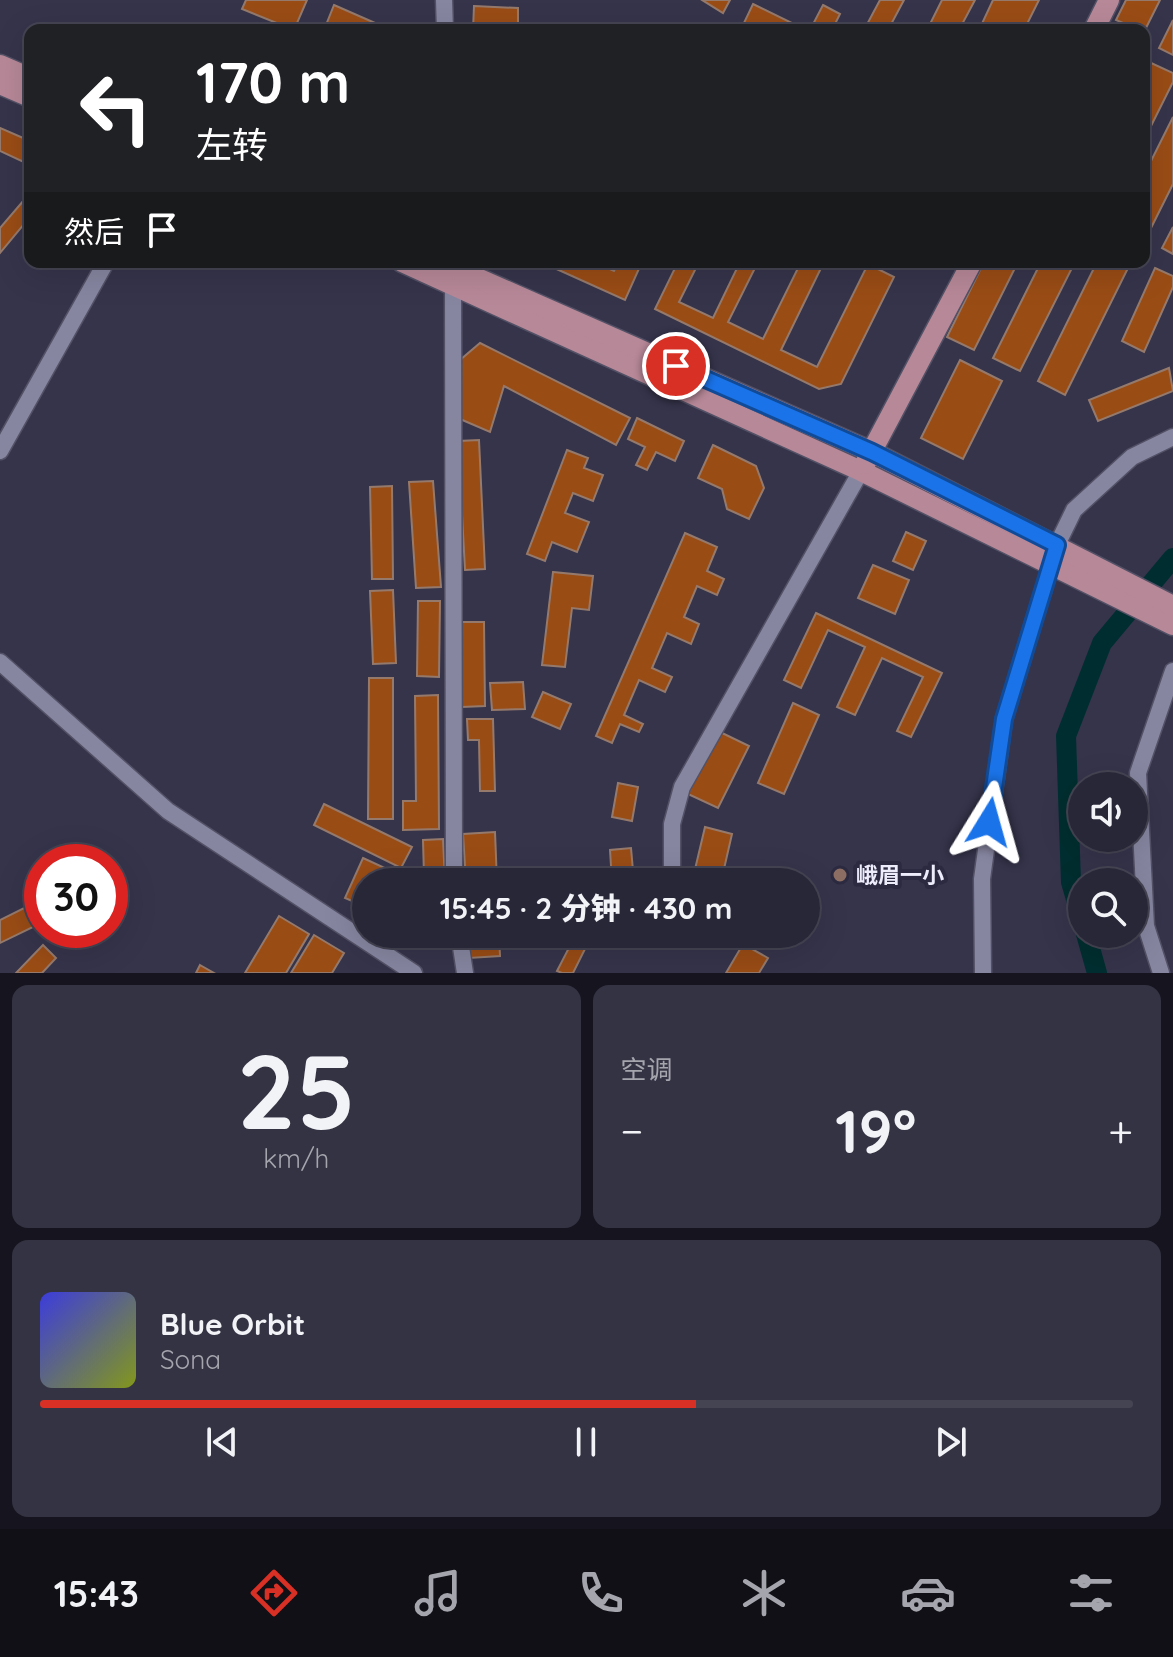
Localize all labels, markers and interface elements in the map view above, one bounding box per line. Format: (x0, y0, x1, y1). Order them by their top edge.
text: 170 m (196, 47, 350, 117)
icon: left (64, 56, 168, 160)
text: 左转 (196, 122, 268, 167)
icon: arrive (140, 208, 184, 252)
text: 然后 (64, 213, 124, 251)
pin (642, 332, 710, 400)
icon: arrive (654, 344, 698, 388)
map controls (1068, 772, 1148, 948)
button: sound (1068, 772, 1148, 852)
position arrow (947, 780, 1031, 864)
speed limit sign: 30 (24, 844, 128, 948)
place label: 峨眉一小 (856, 861, 944, 889)
marker: 峨眉一小 (831, 866, 849, 884)
button: search (1068, 868, 1148, 948)
text: 15:45 · 2 分钟 · 430 m (440, 889, 732, 927)
text: 25 (237, 1025, 356, 1155)
text: 空调 (621, 1053, 673, 1086)
text: 19° (835, 1093, 916, 1168)
text: − (621, 1103, 643, 1158)
text: + (1108, 1103, 1133, 1158)
text: km/h (263, 1142, 329, 1175)
text: Blue Orbit (160, 1305, 305, 1343)
text: Sona (160, 1343, 221, 1376)
icon: previous (200, 1420, 244, 1464)
icon: pause (564, 1420, 608, 1464)
icon: next (929, 1420, 973, 1464)
icon: directions (246, 1565, 302, 1621)
icon: music (410, 1565, 466, 1621)
icon: phone (573, 1565, 629, 1621)
icon: climate (736, 1565, 792, 1621)
icon: car (900, 1565, 956, 1621)
icon: filters (1063, 1565, 1119, 1621)
text: 15:43 (54, 1571, 139, 1616)

